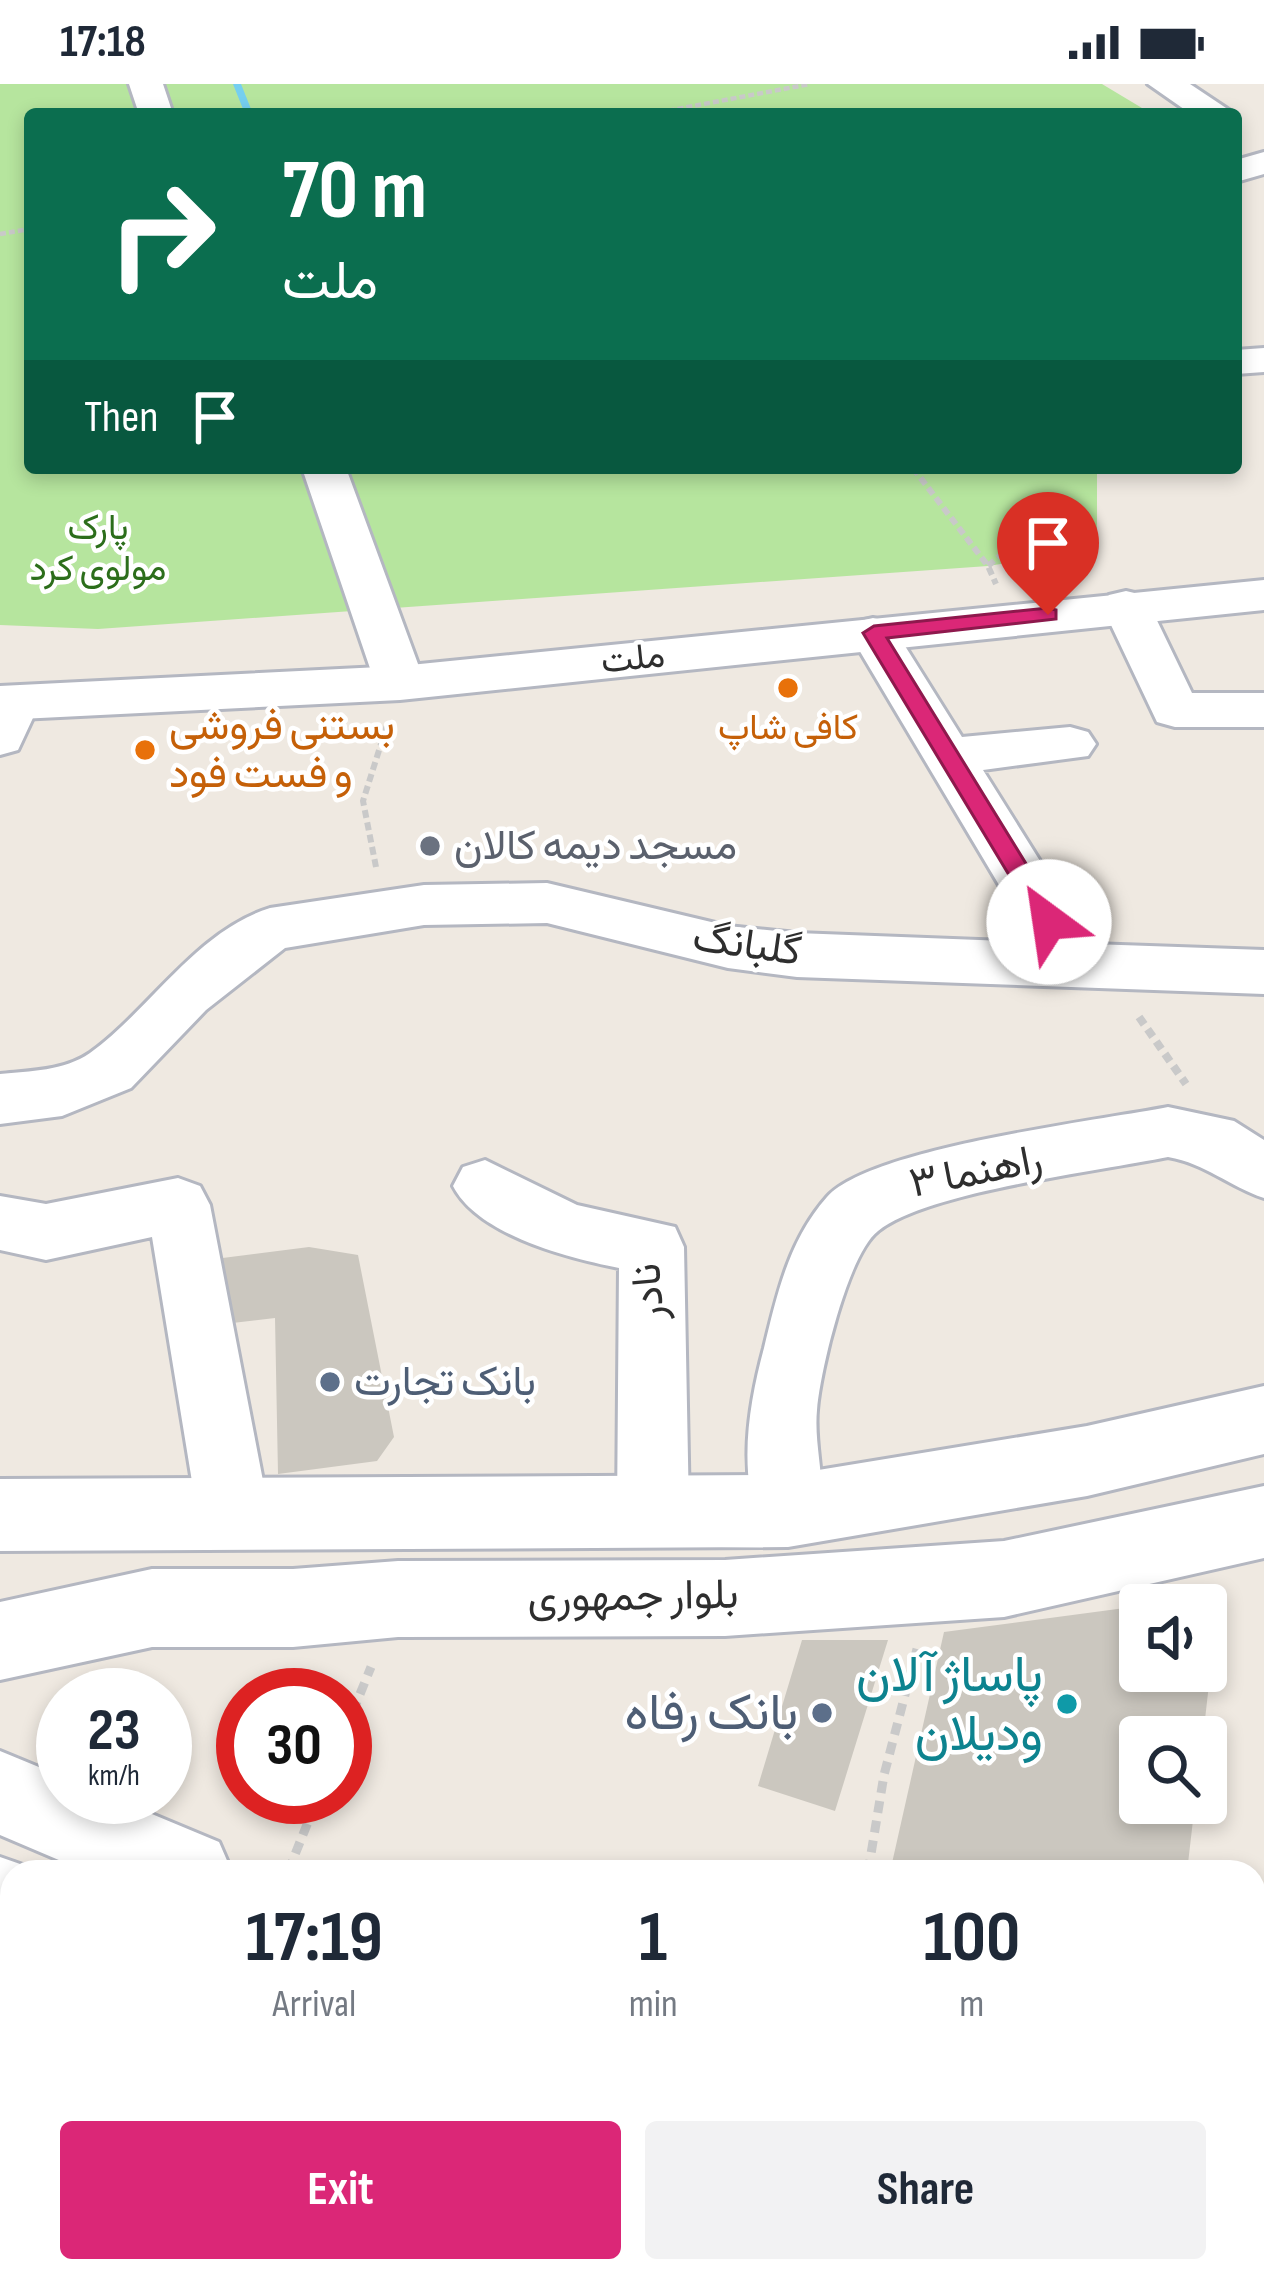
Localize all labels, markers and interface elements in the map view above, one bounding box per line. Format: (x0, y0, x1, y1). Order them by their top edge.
text: 17:18 (60, 15, 146, 70)
text: 70 m (282, 141, 427, 242)
icon: right (84, 156, 240, 312)
text: ملت (282, 249, 378, 314)
icon: arrive (182, 384, 248, 450)
text: Then (84, 390, 158, 445)
pin (997, 492, 1099, 615)
park label: پارک مولوی کرد (29, 507, 167, 591)
icon: arrive (1015, 510, 1081, 576)
street label: ملت (599, 634, 667, 684)
marker: کافی شاپ (775, 675, 801, 701)
place label: بستنی فروشی و فست فود (169, 701, 395, 800)
place label: کافی شاپ (718, 707, 858, 751)
marker: بستنی فروشی و فست فود (132, 737, 158, 763)
place label: مسجد دیمه کالان (454, 821, 737, 872)
marker: مسجد دیمه کالان (417, 833, 443, 859)
position arrow (986, 859, 1112, 985)
street label: گلبانگ (689, 912, 805, 978)
street label: راهنما ۳ (905, 1134, 1047, 1210)
street label: نادر (621, 1261, 677, 1324)
place label: بانک تجارت (354, 1357, 536, 1408)
marker: بانک تجارت (317, 1369, 343, 1395)
street label: بلوار جمهوری (527, 1570, 739, 1624)
map controls (1119, 1584, 1227, 1824)
button: sound (1119, 1584, 1227, 1692)
place label: پاساژ آلان ودیلان (856, 1645, 1043, 1765)
speed limit sign: 30 (216, 1668, 372, 1824)
place label: بانک رفاه (625, 1683, 798, 1744)
marker: پاساژ آلان ودیلان (1054, 1691, 1080, 1717)
text: 23 (87, 1695, 141, 1767)
marker: بانک رفاه (809, 1700, 835, 1726)
button: search (1119, 1716, 1227, 1824)
text: km/h (88, 1758, 140, 1794)
text: 17:19 (246, 1895, 383, 1982)
text: 1 (639, 1895, 667, 1982)
text: 100 (923, 1895, 1020, 1982)
text: Arrival (272, 1981, 356, 2028)
text: min (629, 1981, 678, 2028)
text: m (959, 1981, 984, 2028)
button: Exit (60, 2121, 621, 2259)
button: Share (645, 2121, 1206, 2259)

